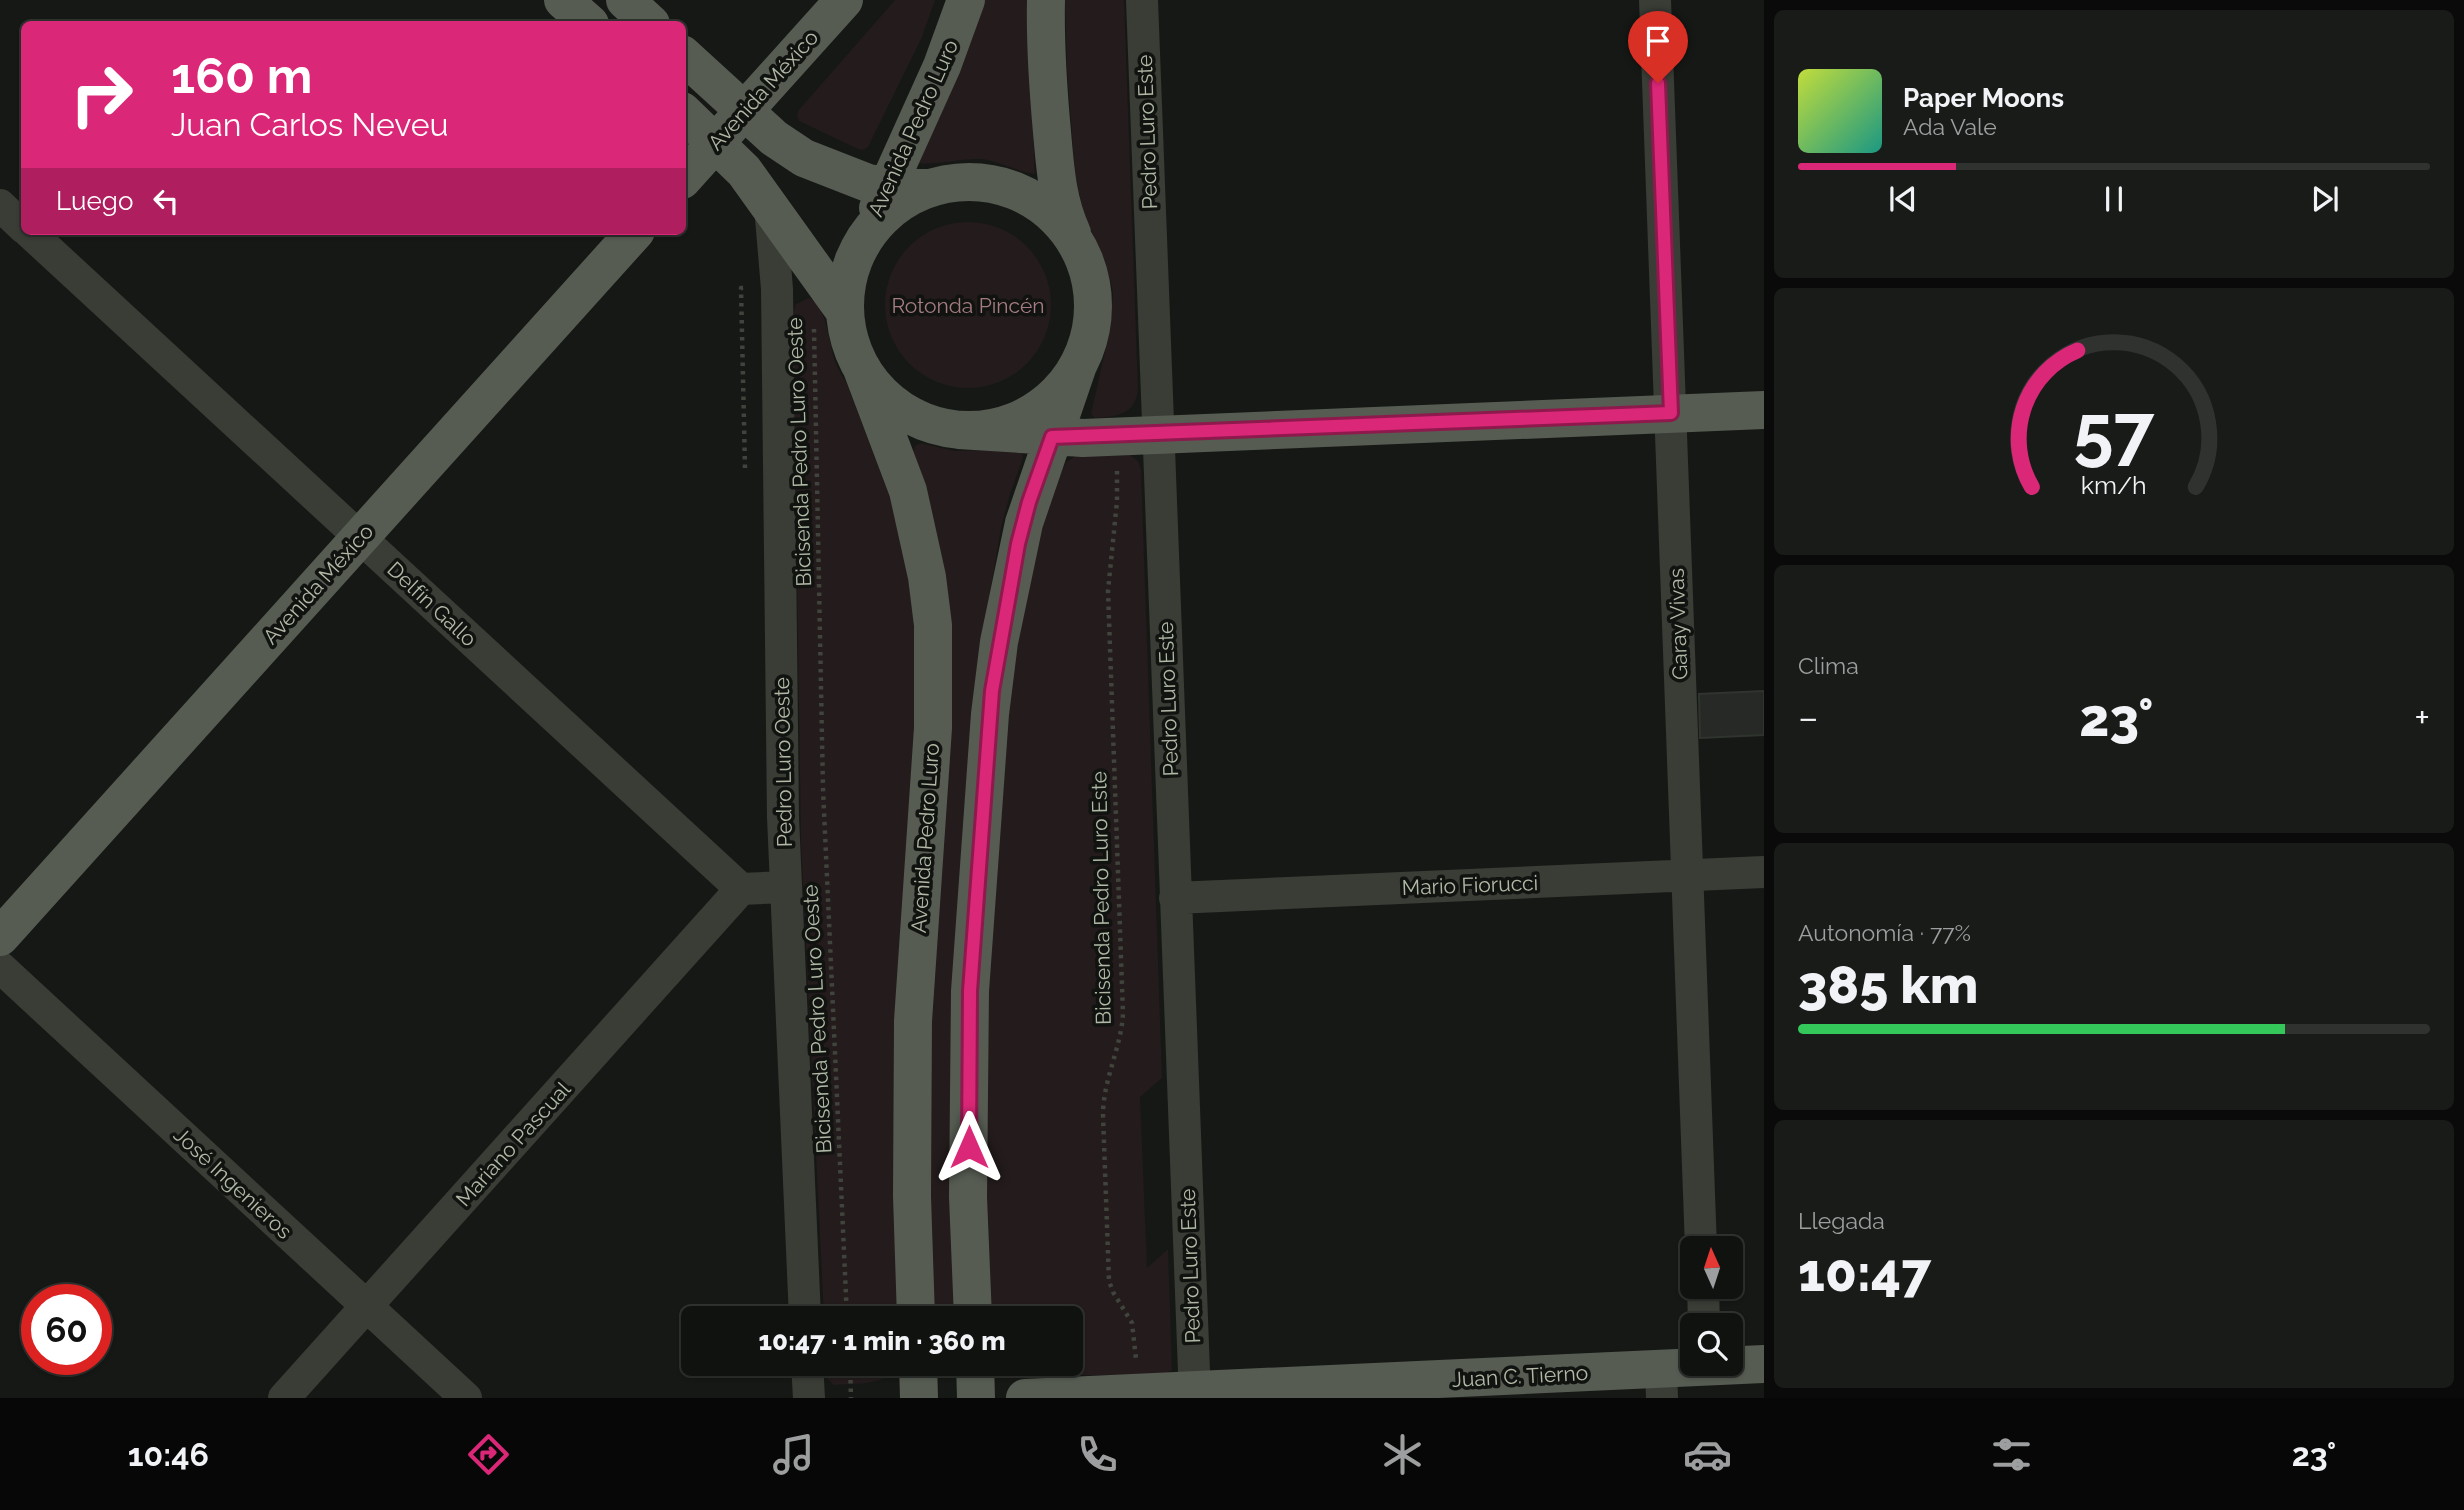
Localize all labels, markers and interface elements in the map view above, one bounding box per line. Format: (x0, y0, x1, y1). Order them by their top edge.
pin (1628, 11, 1688, 83)
icon: arrive (1639, 22, 1677, 60)
street label: Avenida México (703, 25, 823, 155)
street label: Avenida Pedro Luro (863, 36, 963, 220)
text: 160 m (171, 47, 312, 104)
icon: right (56, 49, 147, 140)
street label: Pedro Luro Este (1132, 54, 1162, 210)
text: Paper Moons (1903, 83, 2064, 113)
text: Juan Carlos Neveu (171, 106, 449, 143)
text: Ada Vale (1903, 113, 1997, 140)
icon: previous (1884, 180, 1922, 218)
icon: pause (2095, 180, 2133, 218)
icon: next (2306, 180, 2344, 218)
icon: left (147, 182, 185, 220)
text: Luego (56, 186, 133, 216)
park label: Rotonda Pincén (891, 293, 1045, 318)
street label: Bicisenda Pedro Luro Oeste (782, 317, 816, 587)
text: 57 (2073, 390, 2155, 475)
text: km/h (2081, 470, 2147, 500)
street label: Avenida México (258, 519, 378, 649)
street label: Delfín Gallo (382, 556, 482, 652)
street label: Garay Vivas (1664, 568, 1692, 680)
street label: Pedro Luro Este (1153, 621, 1183, 777)
text: Clima (1798, 652, 1859, 679)
street label: Pedro Luro Oeste (769, 677, 797, 847)
text: 23° (2079, 687, 2153, 748)
text: − (1798, 695, 1818, 740)
text: + (2414, 695, 2430, 740)
street label: Avenida Pedro Luro (906, 742, 944, 934)
street label: Bicisenda Pedro Luro Este (1086, 771, 1116, 1025)
street label: Mario Fiorucci (1401, 870, 1539, 900)
street label: Bicisenda Pedro Luro Oeste (797, 884, 837, 1154)
text: Autonomía · 77% (1798, 919, 1971, 946)
text: 385 km (1798, 954, 1979, 1015)
street label: Mariano Pascual (451, 1076, 576, 1211)
position arrow (932, 1110, 1006, 1184)
street label: José Ingenieros (169, 1122, 297, 1244)
street label: Pedro Luro Este (1175, 1188, 1205, 1344)
text: Llegada (1798, 1207, 1885, 1234)
north arrow (1680, 1236, 1743, 1298)
map controls (1680, 1236, 1743, 1376)
text: 10:47 (1798, 1242, 1931, 1303)
speed limit sign: 60 (21, 1284, 112, 1375)
button: search (1680, 1313, 1743, 1376)
text: 10:47 · 1 min · 360 m (759, 1326, 1005, 1356)
street label: Juan C. Tierno (1451, 1360, 1589, 1392)
icon: directions (464, 1430, 513, 1479)
icon: music (769, 1430, 818, 1479)
icon: phone (1073, 1430, 1122, 1479)
icon: climate (1378, 1430, 1427, 1479)
icon: car (1683, 1430, 1732, 1479)
icon: filters (1987, 1430, 2036, 1479)
text: 10:46 (128, 1436, 209, 1473)
text: 23° (2292, 1436, 2336, 1473)

